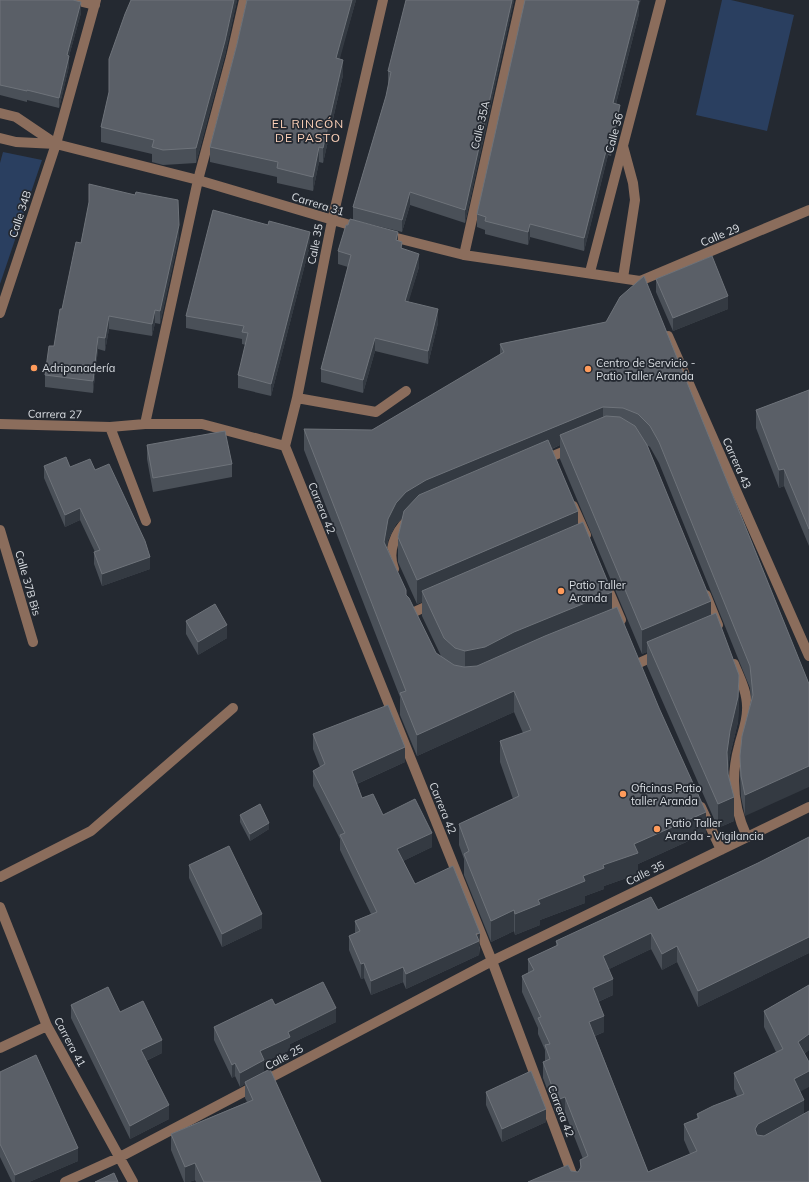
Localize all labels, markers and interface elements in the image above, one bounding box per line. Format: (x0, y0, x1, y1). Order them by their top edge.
street label: Calle 35A (468, 99, 492, 151)
street label: Calle 36 (602, 111, 626, 155)
district label: EL RINCÓN DE PASTO (272, 116, 344, 145)
street label: Calle 34B (6, 189, 34, 239)
street label: Carrera 31 (290, 189, 346, 219)
street label: Calle 29 (698, 221, 742, 249)
street label: Calle 35 (304, 222, 326, 266)
place label: Centro de Servicio - Patio Taller Aranda (596, 356, 696, 383)
place label: Adripanadería (42, 361, 115, 375)
marker: Adripanadería (29, 363, 39, 373)
marker: Centro de Servicio - Patio Taller Aranda (583, 364, 593, 374)
street label: Carrera 27 (28, 407, 82, 421)
street label: Carrera 43 (720, 435, 754, 491)
street label: Carrera 42 (305, 480, 339, 536)
street label: Calle 37B Bis (12, 549, 44, 617)
place label: Patio Taller Aranda (569, 578, 626, 605)
marker: Patio Taller Aranda (556, 586, 566, 596)
street label: Carrera 42 (426, 780, 460, 836)
place label: Oficinas Patio taller Aranda (631, 781, 702, 808)
marker: Oficinas Patio taller Aranda (618, 789, 628, 799)
place label: Patio Taller Aranda - Vigilancia (665, 816, 764, 843)
marker: Patio Taller Aranda - Vigilancia (652, 824, 662, 834)
street label: Calle 35 (623, 857, 667, 888)
street label: Carrera 41 (51, 1015, 89, 1069)
street label: Calle 25 (263, 1041, 306, 1073)
street label: Carrera 42 (545, 1083, 577, 1139)

